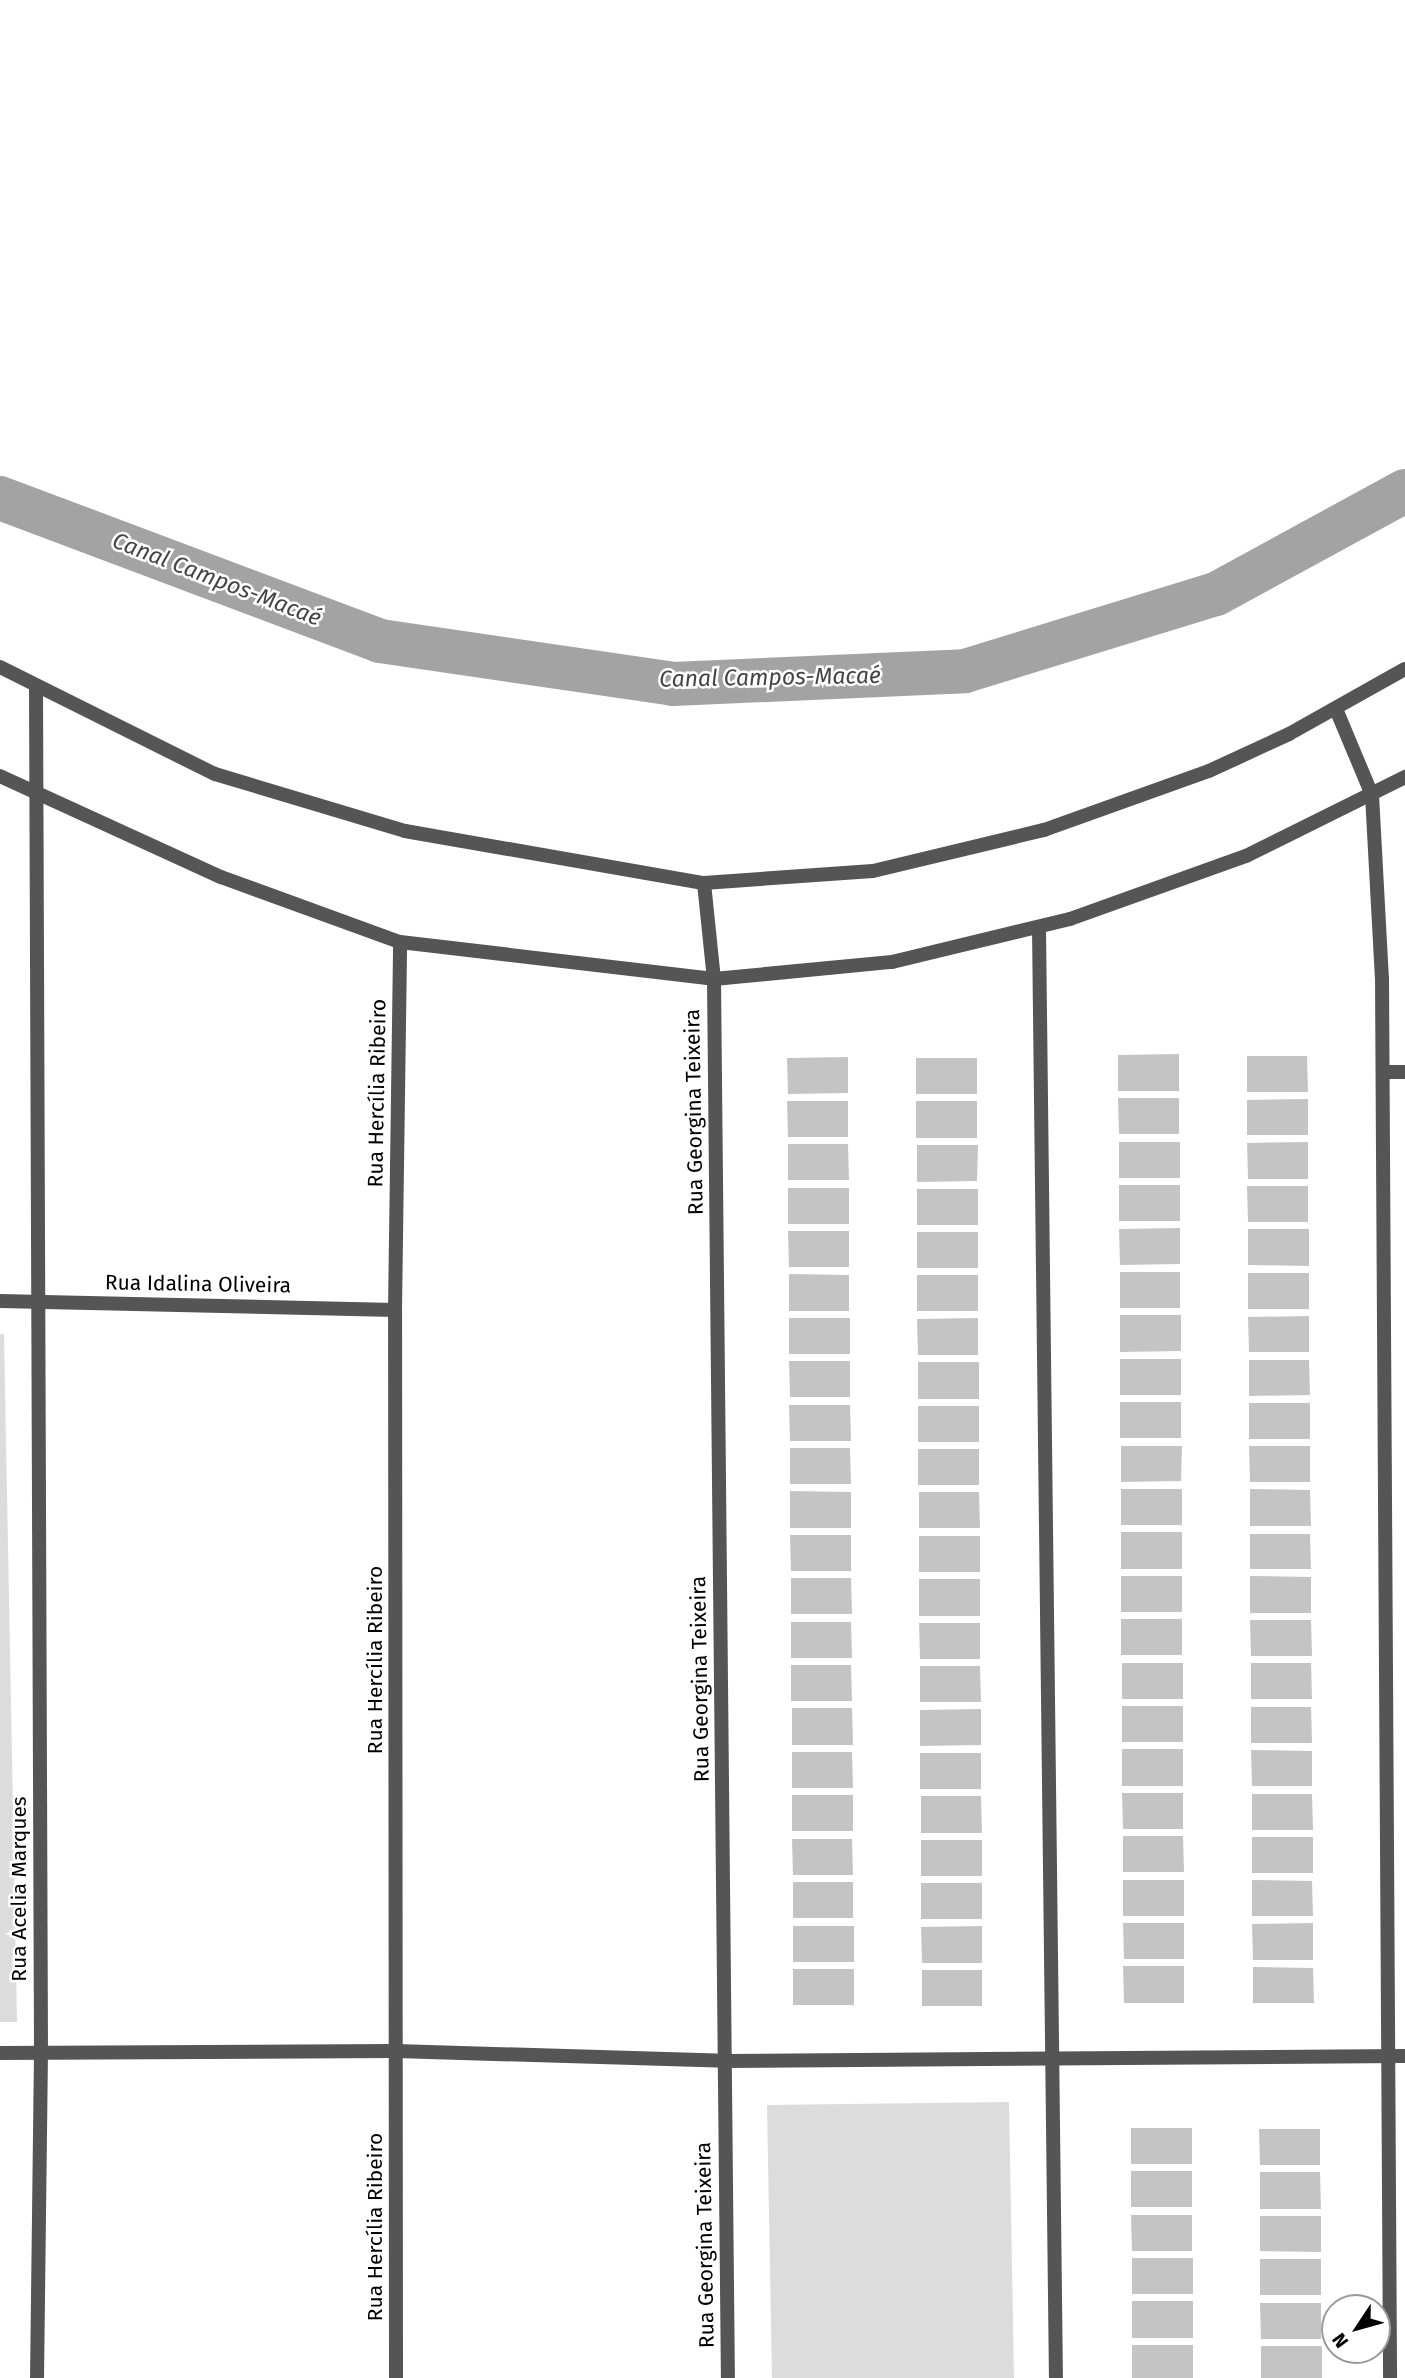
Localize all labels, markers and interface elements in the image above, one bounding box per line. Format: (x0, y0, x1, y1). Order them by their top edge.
water label: Canal Campos-Macaé (109, 526, 325, 632)
water label: Canal Campos-Macaé (659, 661, 881, 693)
street label: Rua Hercília Ribeiro (363, 999, 391, 1187)
street label: Rua Georgina Teixeira (680, 1009, 708, 1215)
street label: Rua Idalina Oliveira (105, 1270, 291, 1298)
street label: Rua Hercília Ribeiro (362, 1566, 388, 1754)
street label: Rua Georgina Teixeira (686, 1576, 714, 1782)
street label: Rua Acelia Marques (6, 1796, 32, 1982)
street label: Rua Hercília Ribeiro (362, 2133, 388, 2321)
street label: Rua Georgina Teixeira (691, 2142, 719, 2348)
north arrow (1321, 2294, 1391, 2364)
text: N (1327, 2329, 1353, 2352)

